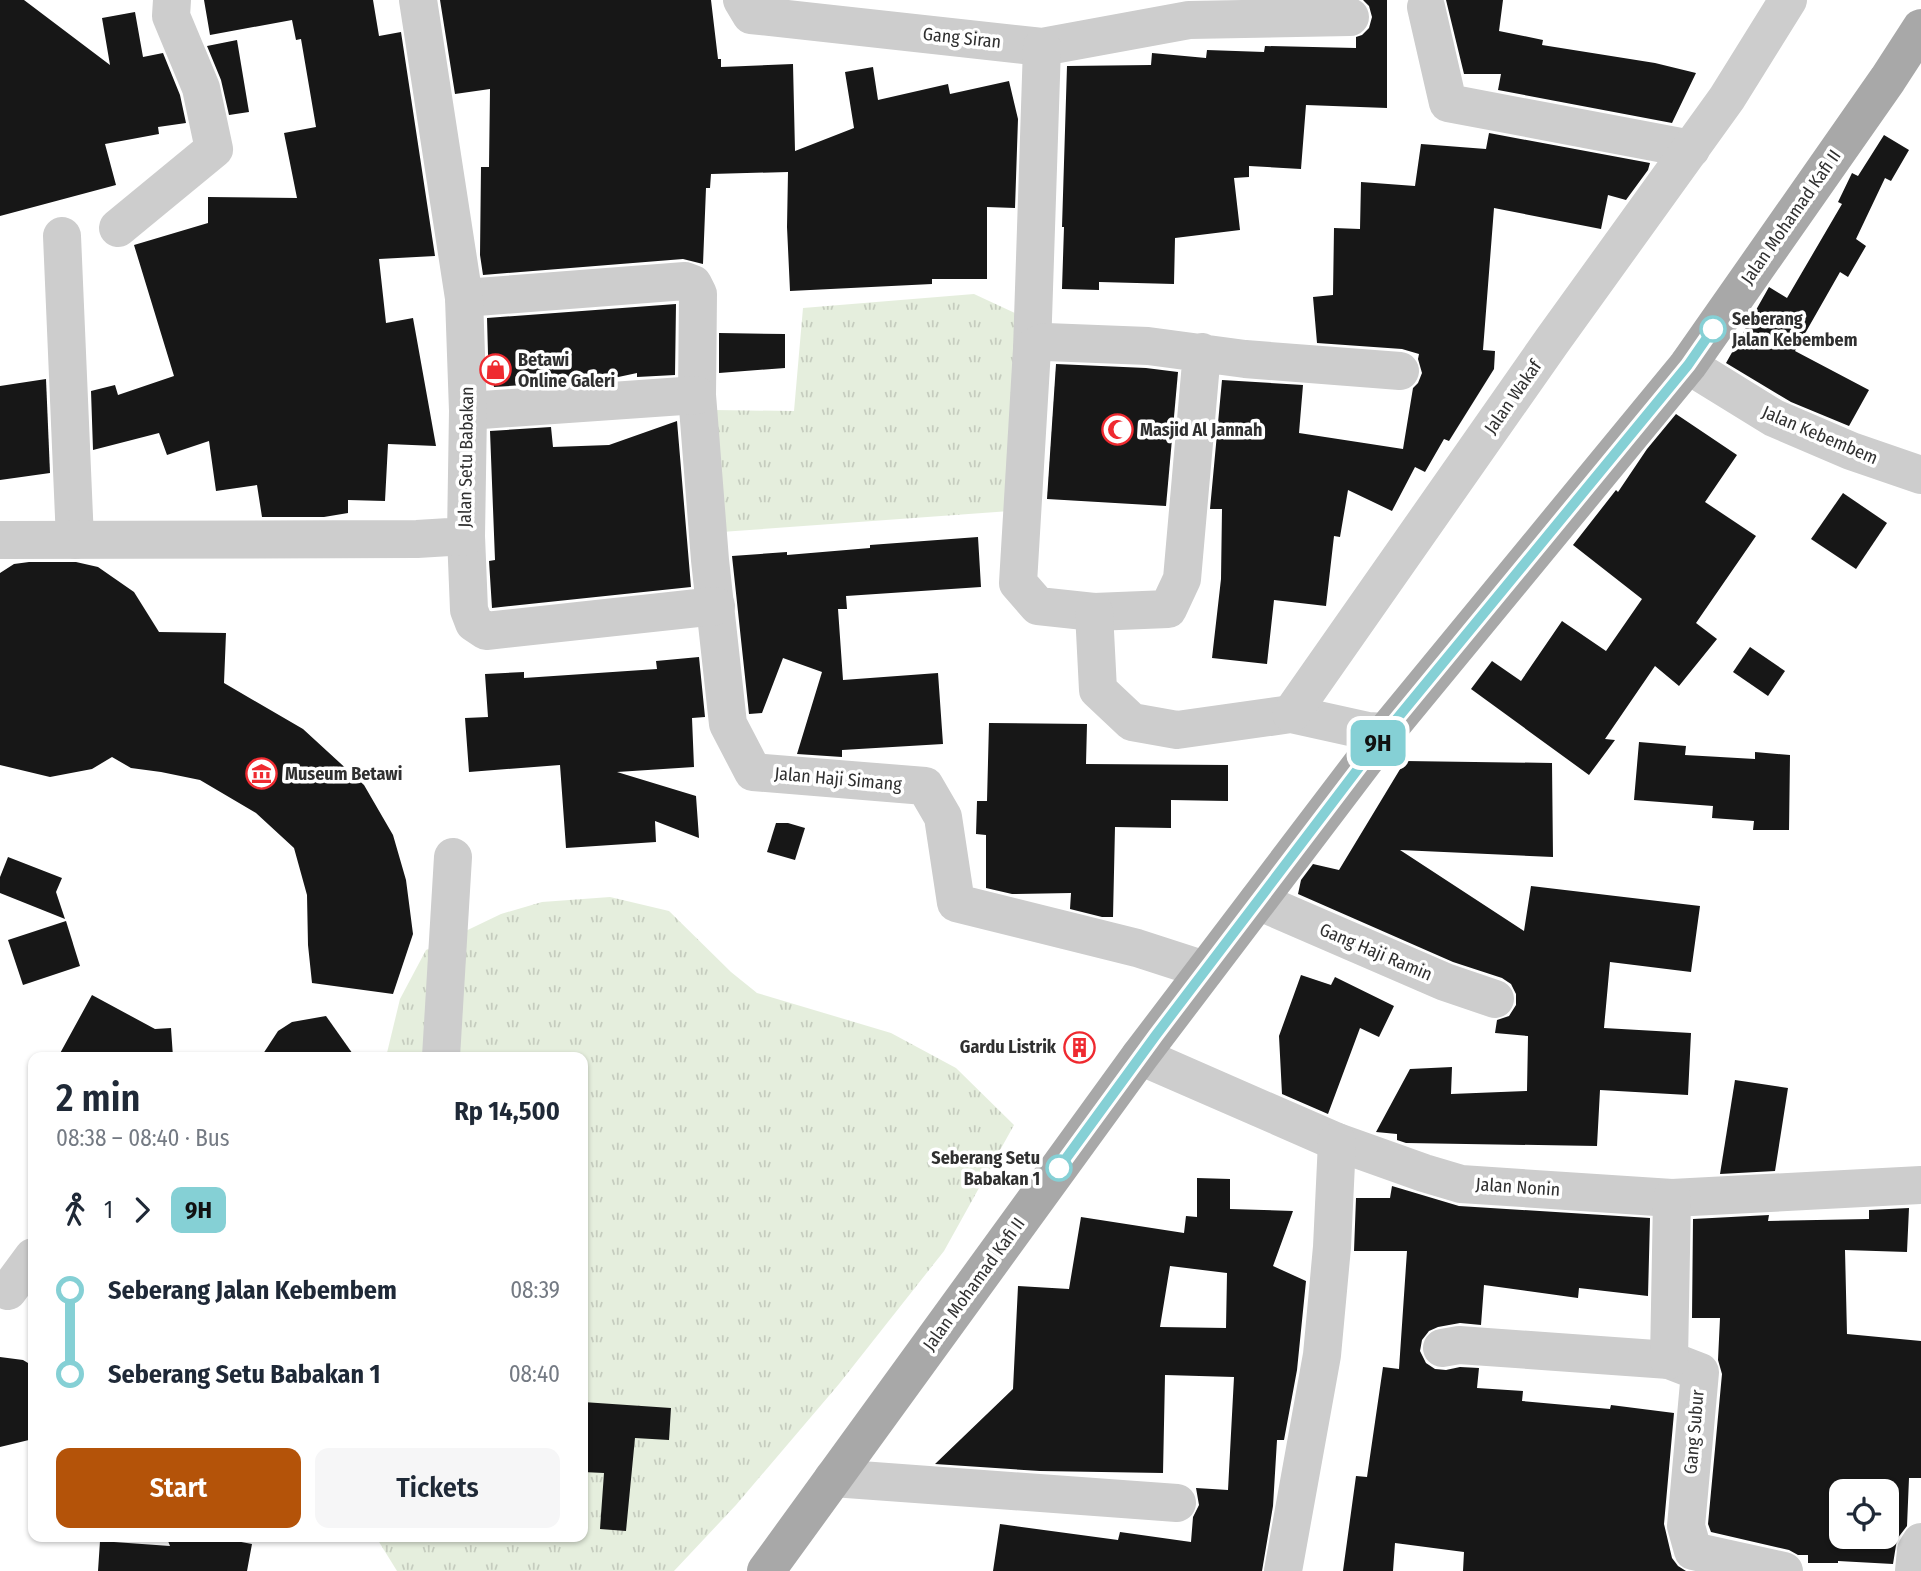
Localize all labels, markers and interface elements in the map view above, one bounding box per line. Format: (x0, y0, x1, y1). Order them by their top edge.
street label: Gang Siran (922, 23, 1002, 53)
street label: Jalan Mohamad Kafi II (1736, 146, 1846, 288)
place label: Seberang Jalan Kebembem (1731, 308, 1857, 351)
marker: Seberang Jalan Kebembem (1700, 316, 1726, 342)
place label: Betawi Online Galeri (518, 349, 615, 392)
shop icon: Betawi Online Galeri (478, 353, 512, 387)
street label: Jalan Wakaf (1480, 355, 1547, 438)
street label: Jalan Setu Babakan (454, 386, 478, 528)
street label: Jalan Kebembem (1759, 401, 1881, 469)
mosque icon: Masjid Al Jannah (1100, 413, 1134, 447)
place label: Masjid Al Jannah (1140, 419, 1262, 441)
line badge: 9H (1346, 720, 1410, 766)
text: 9H (1365, 729, 1391, 757)
museum icon: Museum Betawi (245, 757, 279, 791)
street label: Jalan Haji Simang (773, 762, 903, 796)
place label: Museum Betawi (285, 763, 402, 785)
street label: Gang Haji Ramin (1316, 918, 1436, 986)
building icon: Gardu Listrik (1062, 1030, 1096, 1064)
place label: Gardu Listrik (960, 1036, 1057, 1058)
text: 2 min (56, 1075, 140, 1121)
text: Rp 14,500 (454, 1096, 560, 1127)
text: 08:38 – 08:40 · Bus (56, 1124, 230, 1152)
place label: Seberang Setu Babakan 1 (931, 1147, 1040, 1190)
marker: Seberang Setu Babakan 1 (1046, 1155, 1072, 1181)
street label: Jalan Nonin (1475, 1173, 1561, 1201)
icon: walk (56, 1191, 94, 1229)
icon: forward (123, 1191, 161, 1229)
text: 1 (104, 1196, 113, 1224)
text: 9H (185, 1196, 212, 1224)
street label: Jalan Mohamad Kafi II (918, 1213, 1030, 1355)
text: Seberang Jalan Kebembem (108, 1275, 397, 1306)
text: 08:39 (510, 1276, 560, 1304)
text: Seberang Setu Babakan 1 (108, 1359, 380, 1390)
text: 08:40 (509, 1360, 560, 1388)
street label: Gang Subur (1679, 1388, 1709, 1475)
button: Start (56, 1448, 301, 1528)
button: Tickets (315, 1448, 560, 1528)
map controls (1829, 1479, 1899, 1549)
button: locate (1829, 1479, 1899, 1549)

